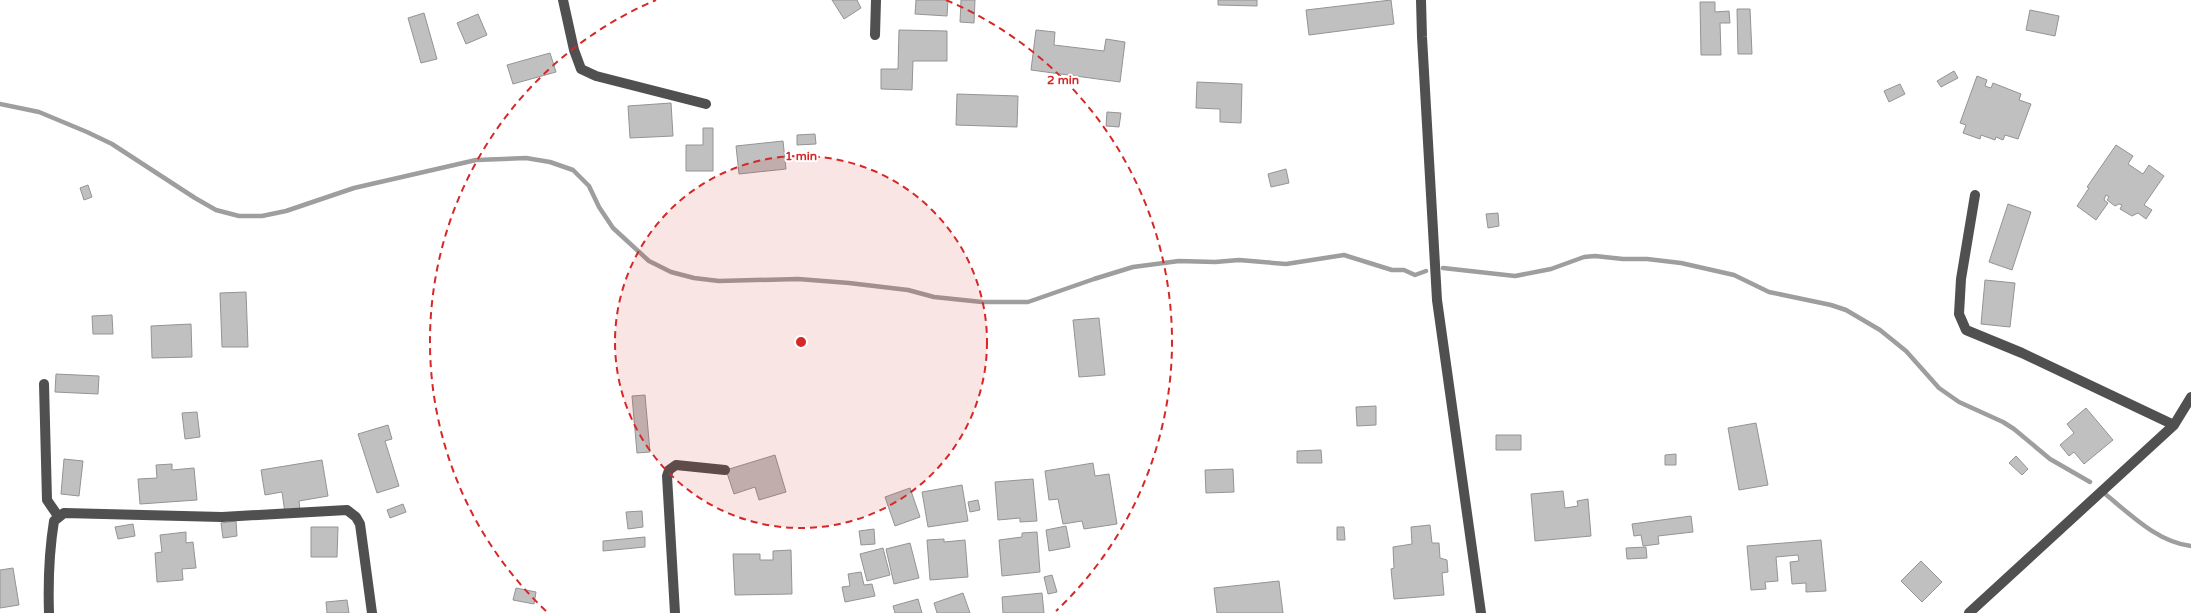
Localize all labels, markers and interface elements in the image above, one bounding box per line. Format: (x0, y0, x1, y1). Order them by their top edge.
text: 2 min (1047, 73, 1079, 87)
text: 1 min (785, 149, 817, 163)
centre of rings (794, 335, 808, 349)

